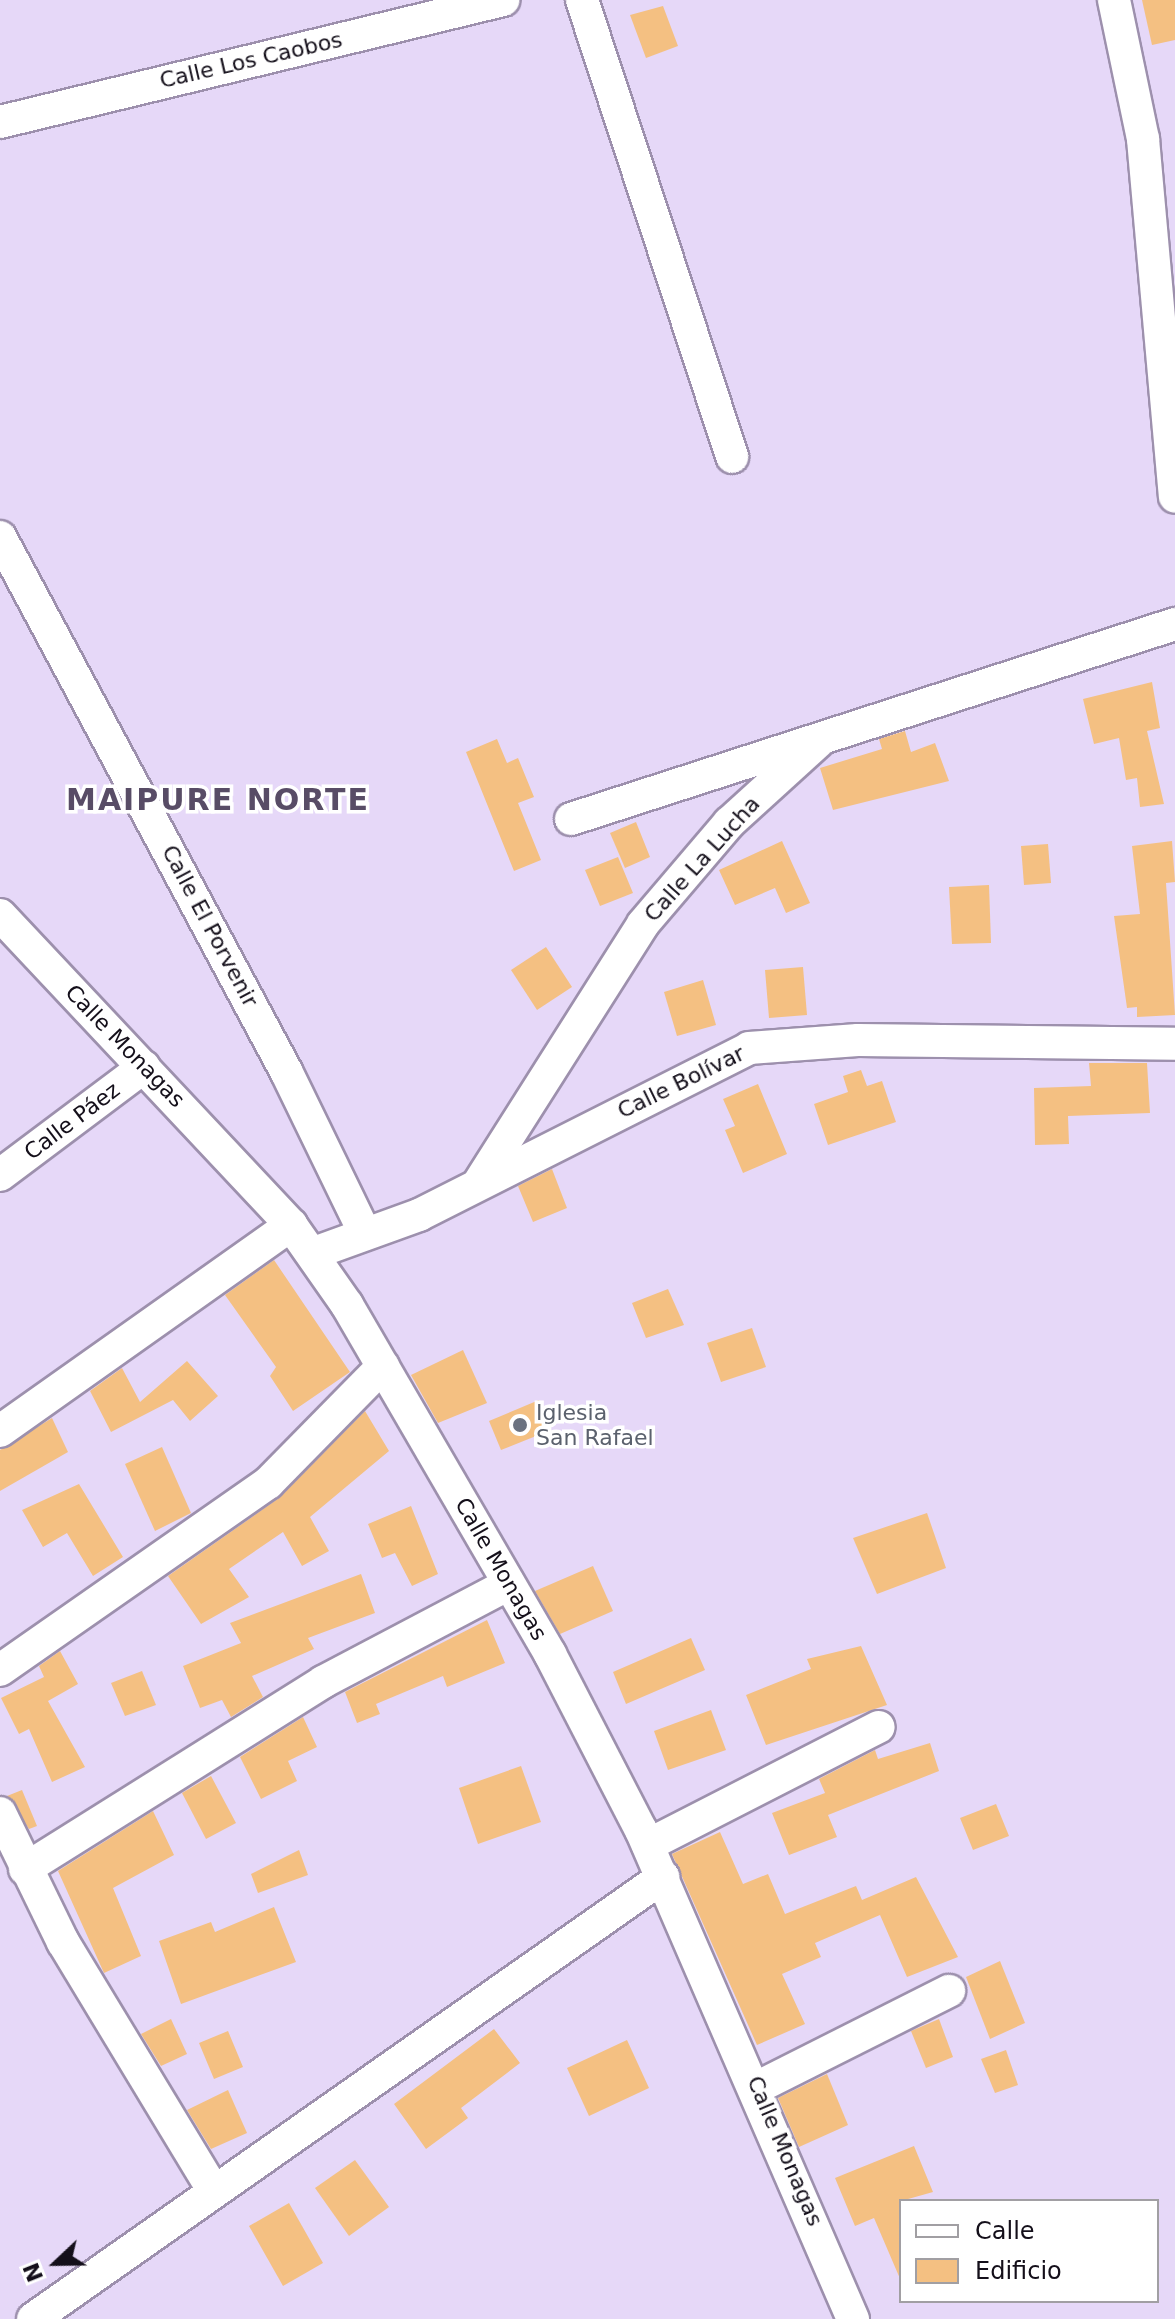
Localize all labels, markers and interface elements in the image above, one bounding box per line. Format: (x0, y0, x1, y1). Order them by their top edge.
street label: Calle Los Caobos (157, 26, 345, 94)
district label: MAIPURE NORTE (66, 782, 370, 818)
street label: Calle La Lucha (639, 791, 765, 927)
street label: Calle El Porvenir (156, 841, 264, 1011)
street label: Calle Monagas (60, 979, 190, 1113)
street label: Calle Bolívar (613, 1040, 749, 1124)
street label: Calle Páez (19, 1077, 125, 1165)
place label: Iglesia San Rafael (536, 1399, 654, 1450)
marker: Iglesia San Rafael (511, 1416, 529, 1434)
street label: Calle Monagas (449, 1493, 553, 1645)
street label: Calle Monagas (742, 2072, 828, 2230)
legend (899, 2199, 1159, 2303)
text: Calle (975, 2217, 1035, 2245)
north arrow (16, 2223, 96, 2303)
text: Edificio (975, 2257, 1062, 2285)
text: N (18, 2259, 48, 2285)

